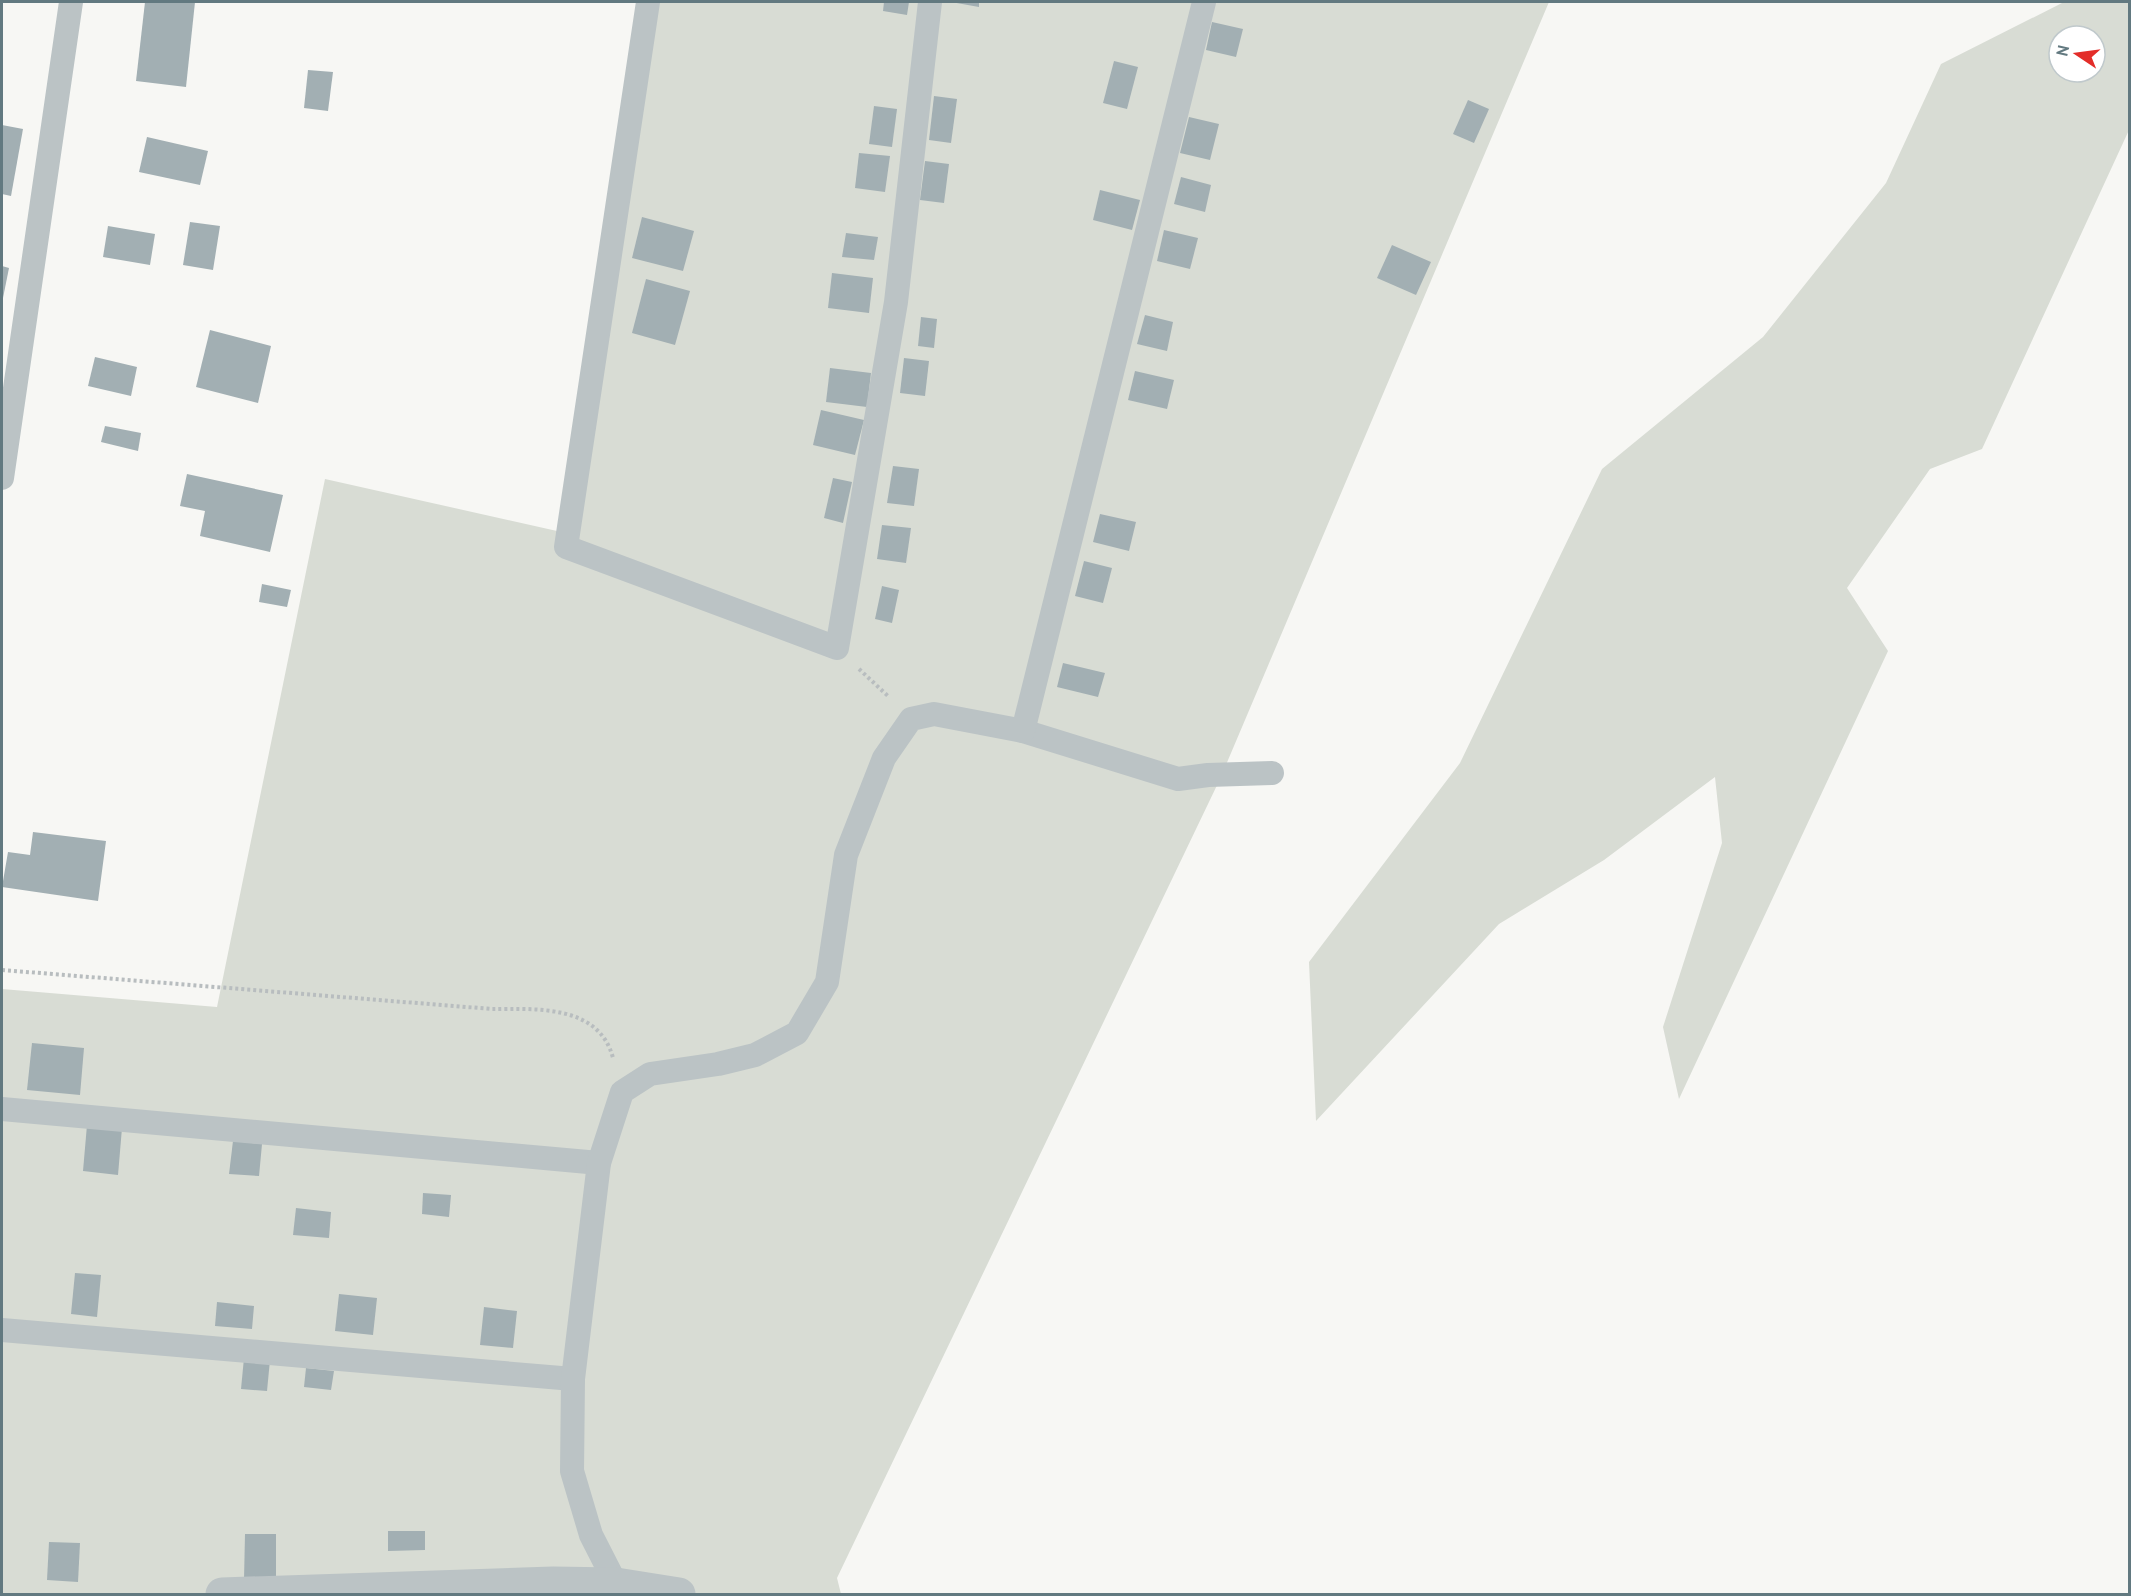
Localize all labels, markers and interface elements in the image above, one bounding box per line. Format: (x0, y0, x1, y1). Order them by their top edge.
north arrow (2047, 24, 2107, 84)
text: N (2051, 43, 2073, 58)

